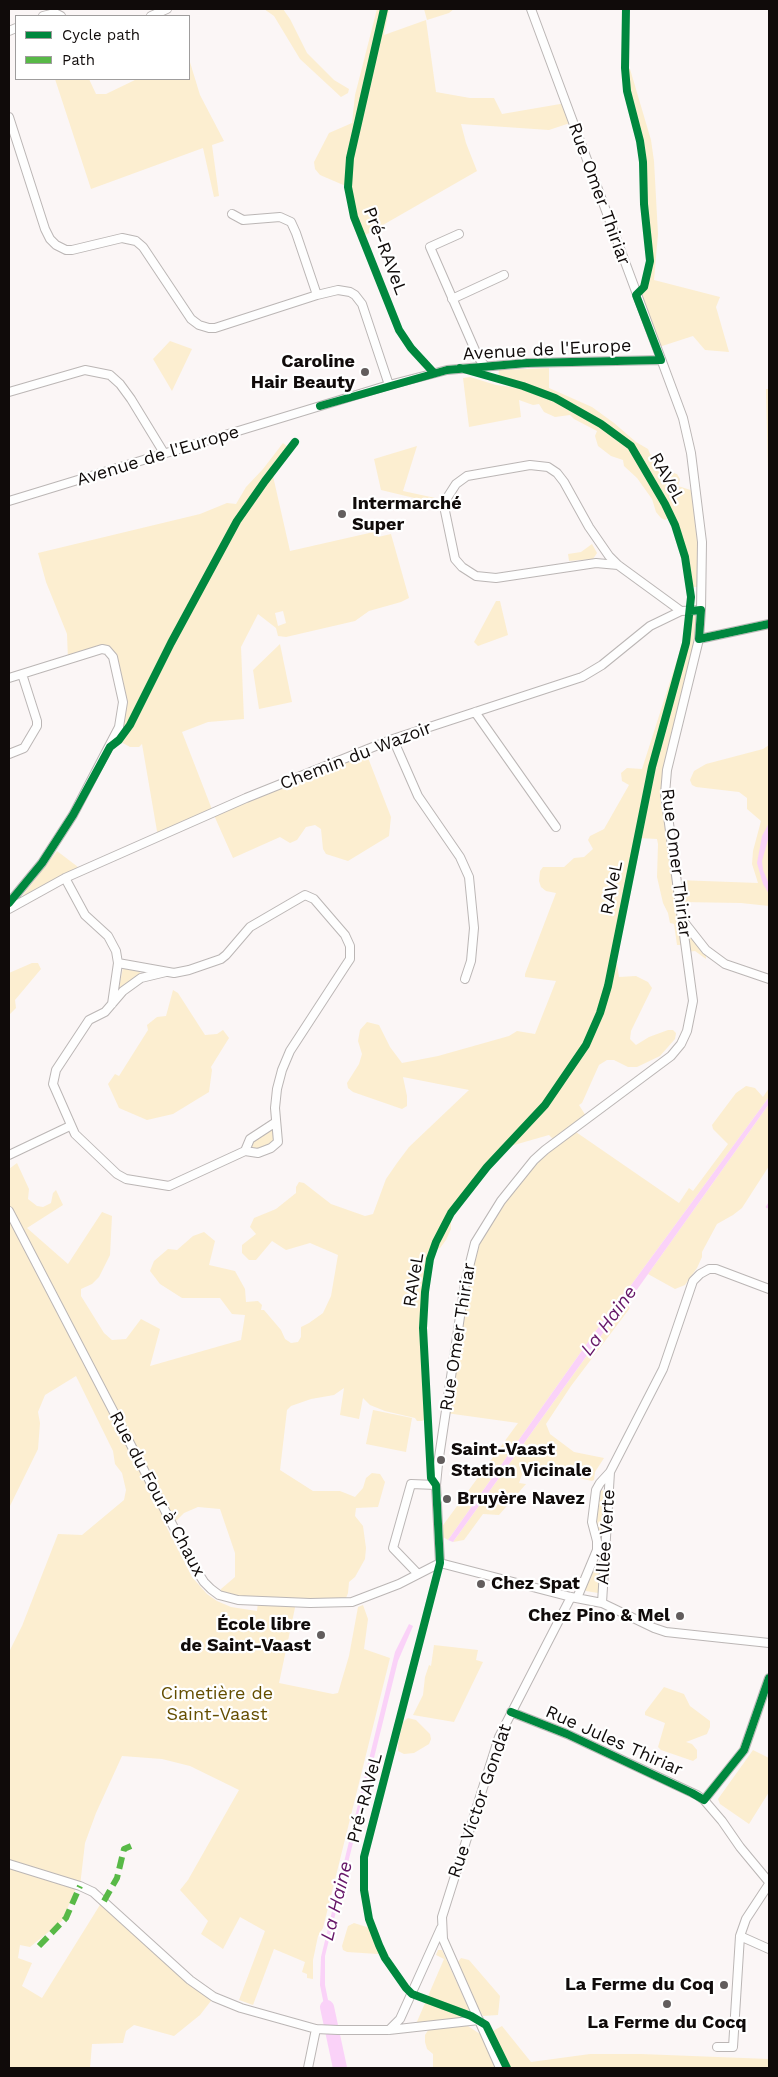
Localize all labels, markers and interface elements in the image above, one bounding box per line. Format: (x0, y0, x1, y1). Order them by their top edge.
legend (15, 15, 190, 80)
text: Cycle path (62, 26, 140, 44)
text: Path (62, 51, 95, 69)
street label: Rue Omer Thiriar (563, 120, 635, 268)
street label: Pré-RAVeL (358, 204, 412, 298)
street label: Avenue de l'Europe (462, 335, 632, 365)
place label: Caroline Hair Beauty (251, 351, 355, 394)
marker: Caroline Hair Beauty (359, 366, 371, 378)
street label: Avenue de l'Europe (74, 421, 242, 491)
street label: RAVeL (644, 449, 690, 507)
place label: Intermarché Super (352, 493, 462, 536)
marker: Intermarché Super (336, 508, 348, 520)
street label: Chemin du Wazoir (277, 717, 435, 795)
street label: Rue Omer Thiriar (656, 787, 696, 939)
street label: RAVeL (596, 859, 628, 917)
street label: RAVeL (399, 1251, 429, 1309)
street label: Rue Omer Thiriar (436, 1261, 480, 1413)
water label: La Haine (576, 1281, 642, 1361)
street label: Rue du Four à Chaux (104, 1408, 210, 1580)
place label: Saint-Vaast Station Vicinale (451, 1439, 592, 1482)
marker: Saint-Vaast Station Vicinale (435, 1454, 447, 1466)
place label: Bruyère Navez (457, 1488, 585, 1510)
street label: Allée Verte (592, 1488, 620, 1586)
marker: Bruyère Navez (441, 1493, 453, 1505)
place label: Chez Spat (491, 1573, 580, 1595)
marker: Chez Spat (475, 1578, 487, 1590)
place label: Chez Pino & Mel (528, 1605, 670, 1627)
marker: Chez Pino & Mel (674, 1610, 686, 1622)
place label: École libre de Saint-Vaast (180, 1614, 311, 1656)
marker: École libre de Saint-Vaast (315, 1629, 327, 1641)
park label: Cimetière de Saint-Vaast (161, 1683, 273, 1726)
street label: Rue Jules Thiriar (542, 1701, 686, 1781)
street label: Rue Victor Gondat (444, 1721, 516, 1881)
street label: Pré-RAVeL (343, 1751, 387, 1845)
water label: La Haine (316, 1859, 358, 1943)
place label: La Ferme du Coq (565, 1974, 714, 1996)
marker: La Ferme du Coq (718, 1979, 730, 1991)
marker: La Ferme du Cocq (661, 1998, 673, 2010)
place label: La Ferme du Cocq (587, 2012, 747, 2034)

